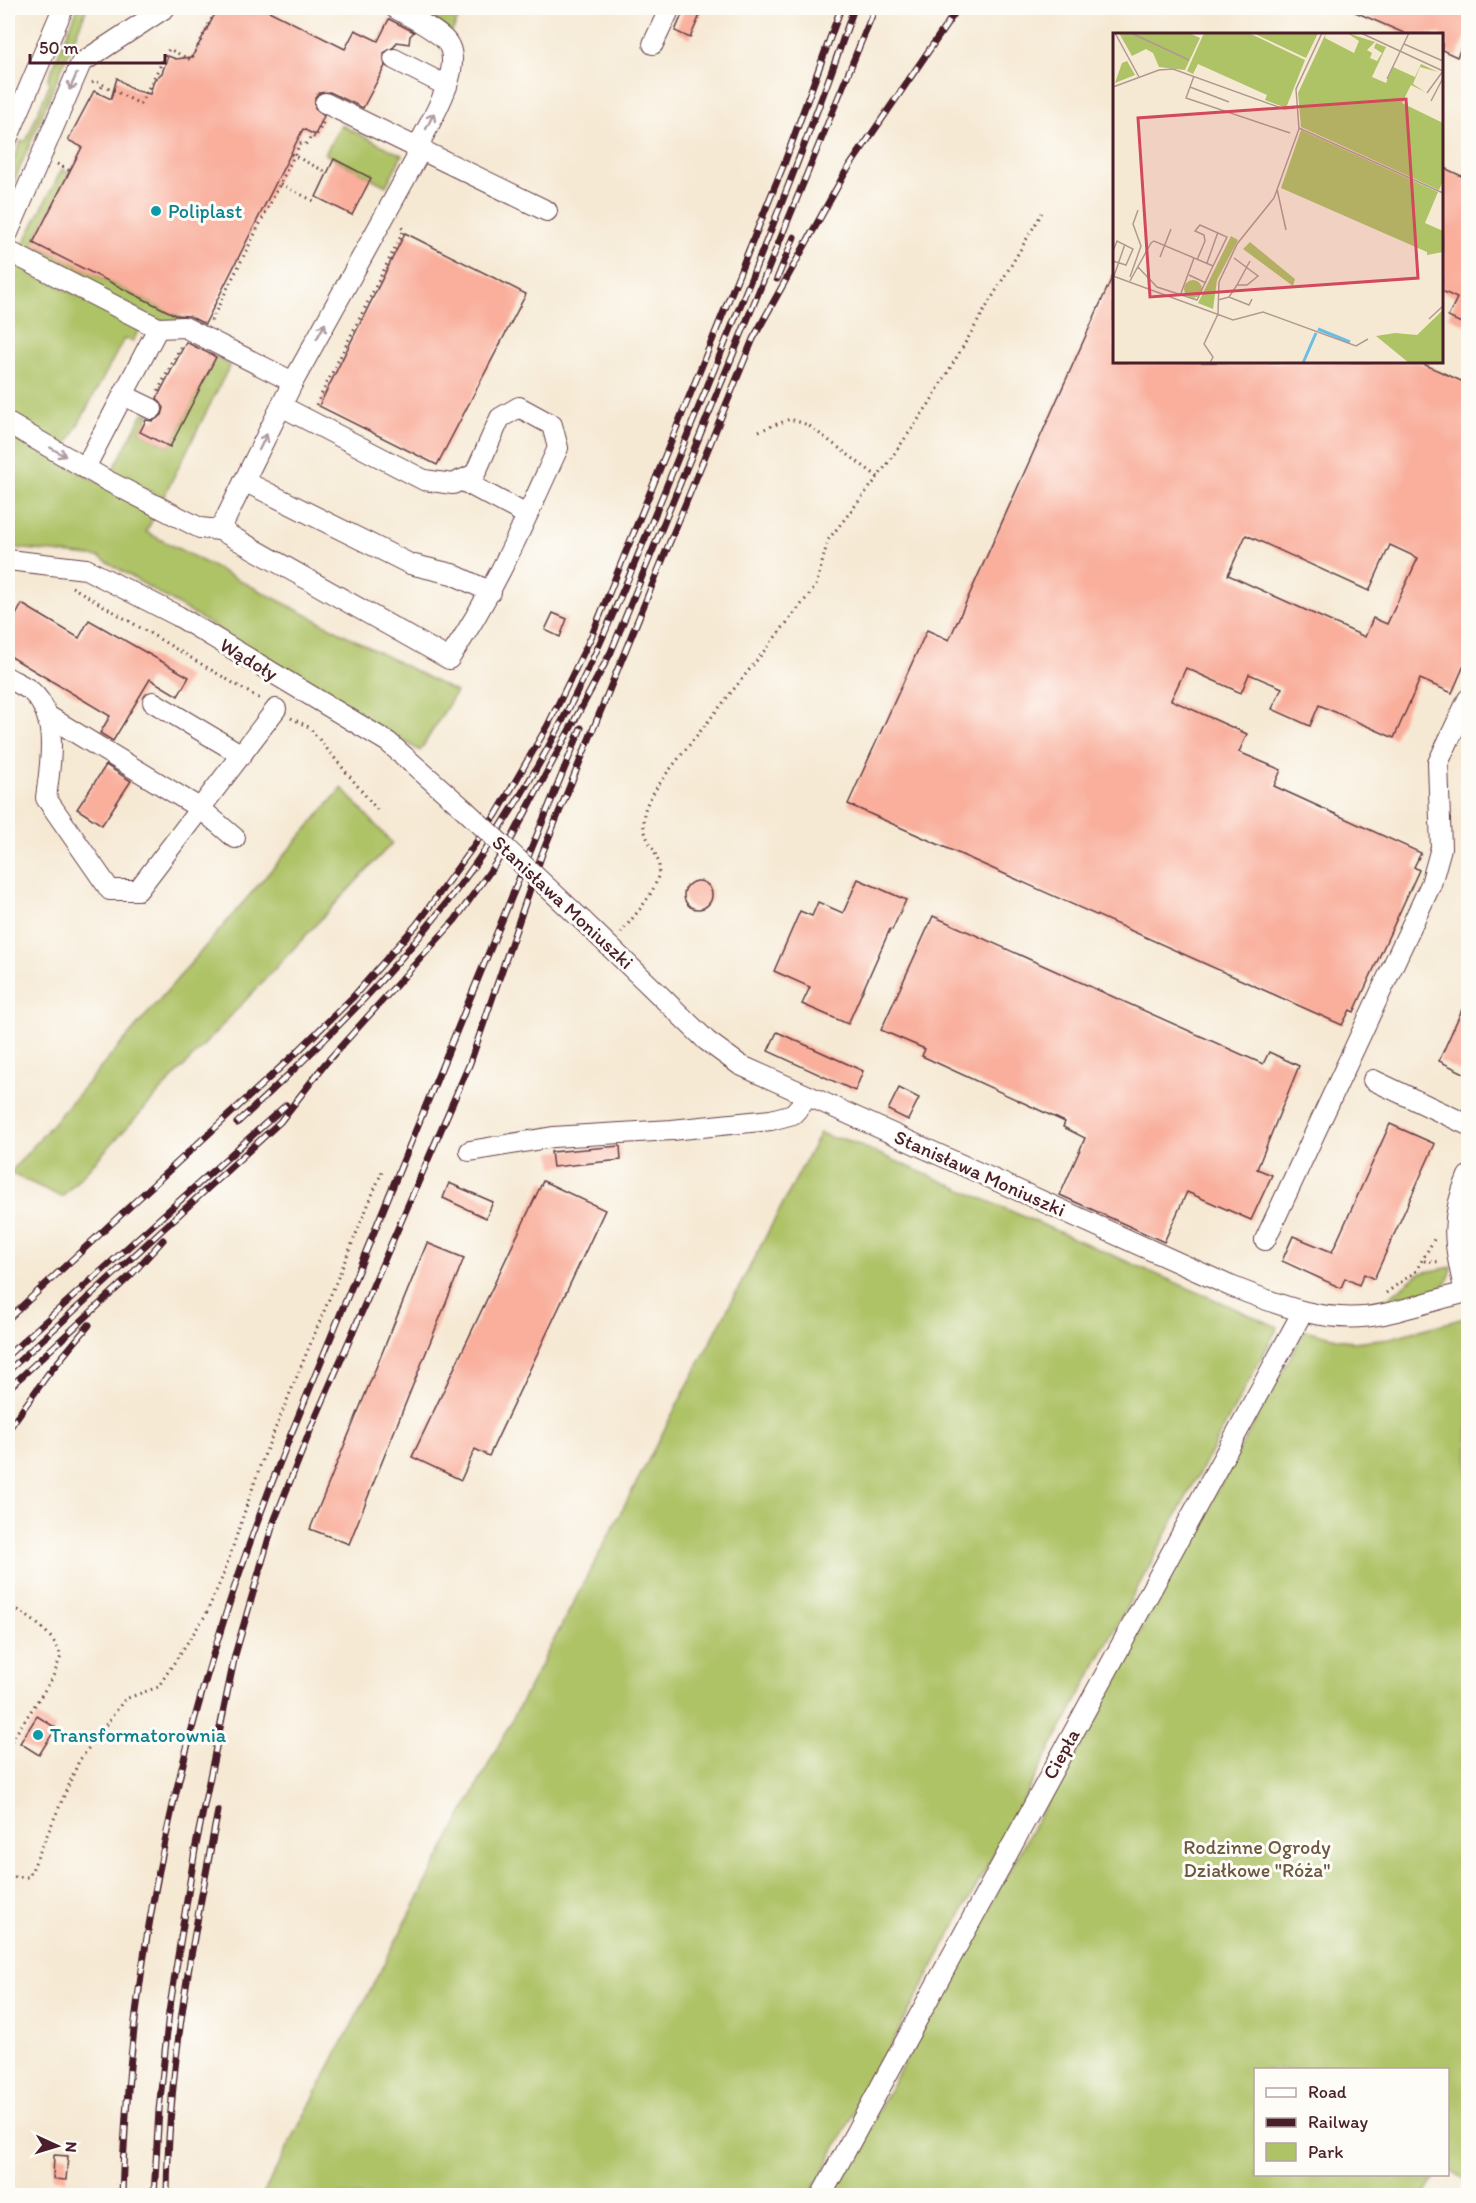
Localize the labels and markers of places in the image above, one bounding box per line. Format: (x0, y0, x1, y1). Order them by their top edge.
place label: Poliplast (168, 199, 243, 223)
marker: Poliplast (149, 204, 163, 218)
place label: Transformatorownia (50, 1723, 227, 1747)
marker: Transformatorownia (31, 1728, 45, 1742)

